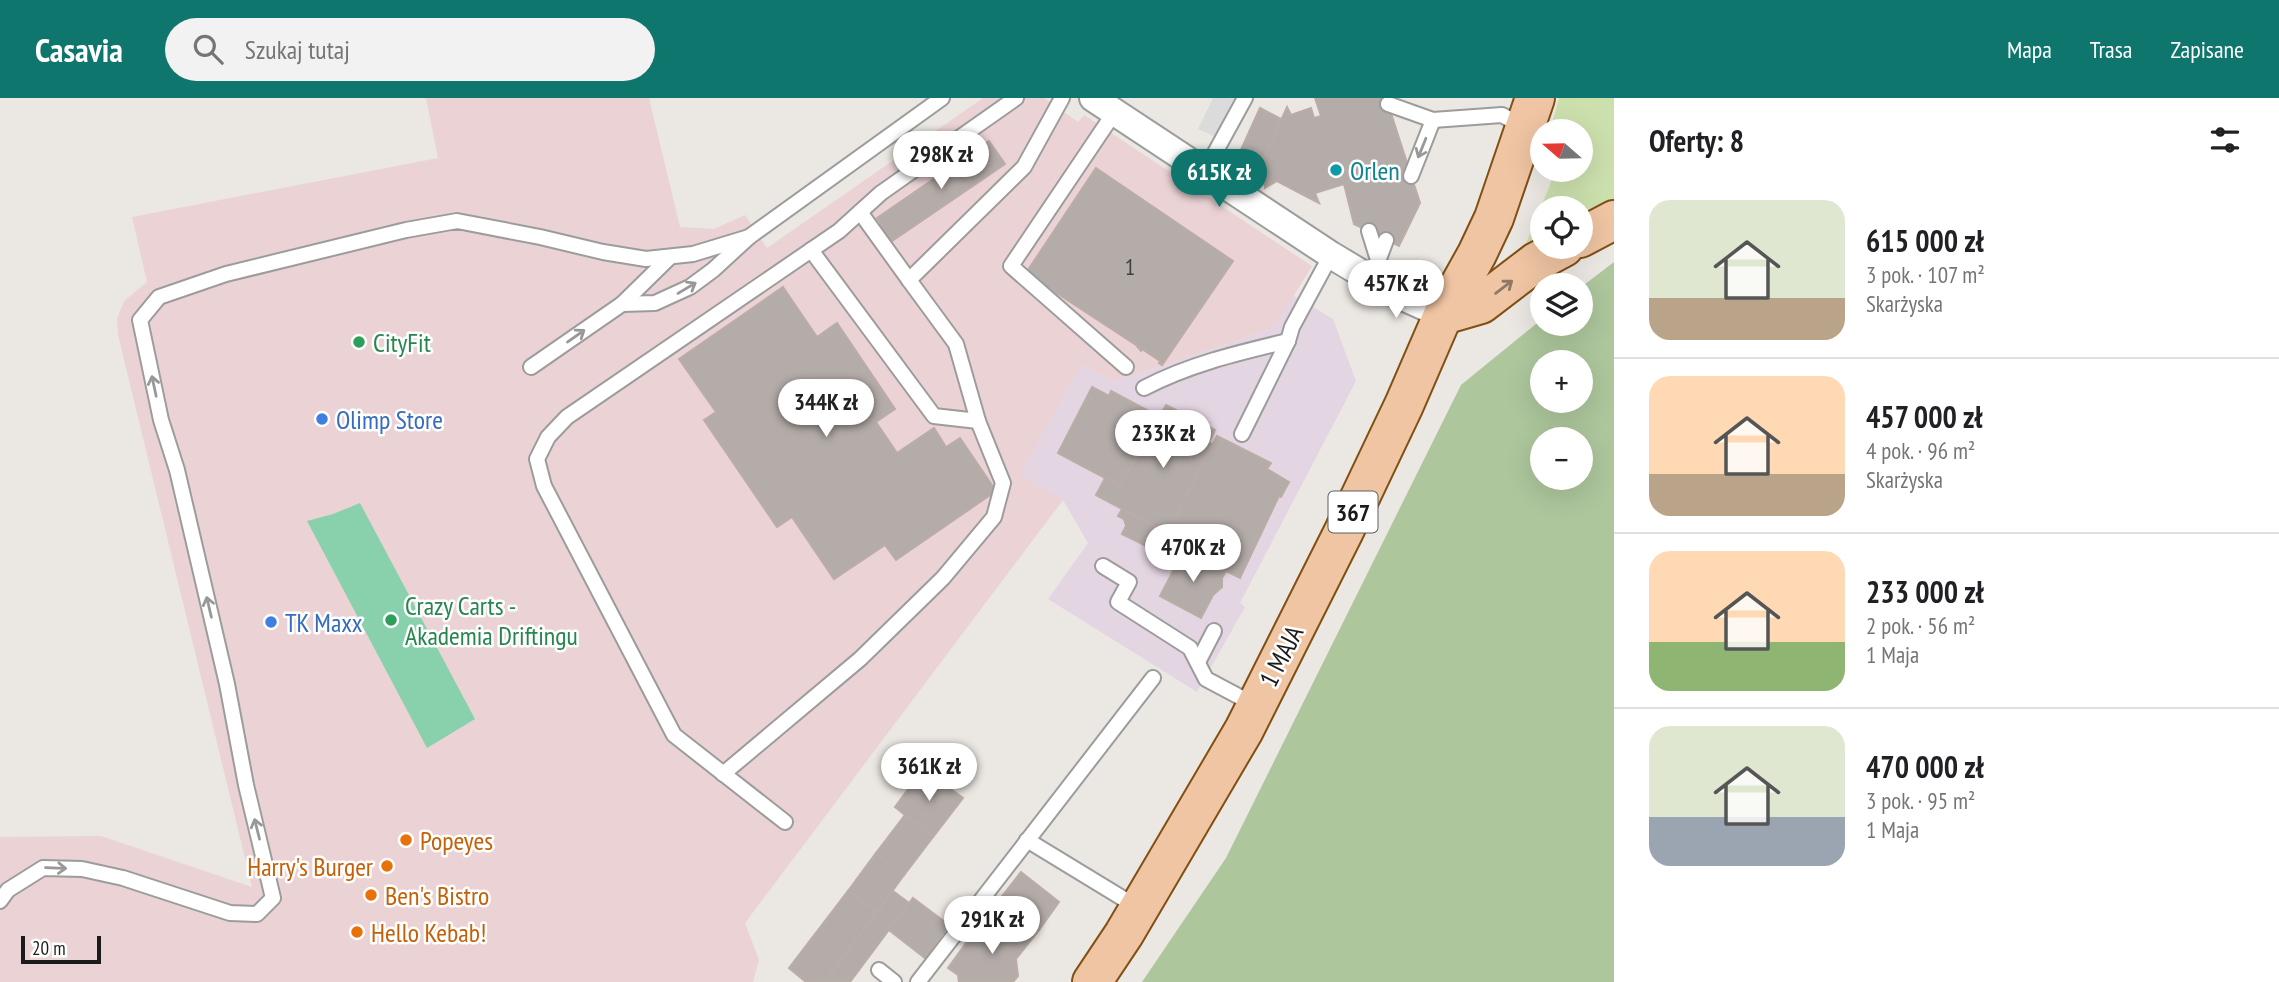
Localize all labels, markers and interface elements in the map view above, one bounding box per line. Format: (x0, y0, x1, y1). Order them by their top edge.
search box (165, 18, 655, 81)
text: Casavia (35, 28, 123, 71)
icon: search (189, 30, 227, 68)
text: Szukaj tutaj (245, 33, 350, 66)
text: Mapa (2007, 34, 2052, 65)
text: Trasa (2090, 34, 2132, 65)
text: Zapisane (2170, 34, 2244, 65)
north arrow (1530, 119, 1592, 182)
map controls (1530, 119, 1593, 490)
text: Oferty: 8 (1649, 121, 1744, 160)
icon: filters (2206, 121, 2244, 159)
pin: 298K zł (876, 132, 1006, 191)
one-way arrow (1415, 136, 1428, 158)
text: 298K zł (909, 139, 973, 168)
pin: 615K zł (1154, 150, 1284, 209)
place label: Orlen (1350, 154, 1400, 187)
text: 615K zł (1187, 157, 1251, 186)
marker: Orlen (1328, 162, 1344, 178)
button: locate (1530, 196, 1593, 259)
text: 615 000 zł (1866, 221, 1984, 260)
icon: home (1705, 228, 1789, 312)
house number: 1 (1125, 252, 1135, 281)
pin: 457K zł (1331, 260, 1461, 320)
text: 3 pok. · 107 m² (1866, 260, 1985, 289)
text: 457K zł (1364, 268, 1428, 297)
button: layers (1530, 273, 1593, 336)
one-way arrow (1494, 280, 1512, 295)
one-way arrow (676, 281, 696, 295)
text: Skarżyska (1866, 289, 1943, 318)
place label: CityFit (373, 326, 431, 359)
one-way arrow (566, 329, 586, 343)
marker: CityFit (351, 334, 367, 350)
button: + (1530, 350, 1593, 413)
one-way arrow (146, 375, 160, 398)
pin: 344K zł (761, 380, 891, 439)
text: 344K zł (794, 387, 858, 416)
text: 457 000 zł (1866, 397, 1982, 436)
place label: Olimp Store (336, 403, 443, 436)
icon: home (1705, 404, 1789, 488)
pin: 233K zł (1098, 410, 1228, 470)
marker: Olimp Store (314, 411, 330, 427)
text: 233K zł (1131, 418, 1195, 447)
button: − (1530, 427, 1593, 490)
text: 4 pok. · 96 m² (1866, 436, 1975, 465)
text: Skarżyska (1866, 465, 1943, 494)
road number: 367 (1328, 492, 1378, 533)
pin: 470K zł (1128, 524, 1258, 584)
text: 470K zł (1161, 532, 1225, 561)
text: 233 000 zł (1866, 572, 1984, 611)
icon: home (1705, 579, 1789, 663)
place label: Crazy Carts - Akademia Driftingu (405, 589, 578, 652)
one-way arrow (202, 596, 215, 619)
place label: TK Maxx (285, 606, 363, 639)
text: 2 pok. · 56 m² (1866, 611, 1975, 640)
marker: Crazy Carts - Akademia Driftingu (383, 612, 399, 628)
marker: TK Maxx (263, 614, 279, 630)
street label: 1 MAJA (1252, 619, 1311, 692)
text: 1 Maja (1866, 640, 1919, 669)
pin: 361K zł (864, 744, 994, 803)
text: 470 000 zł (1866, 747, 1984, 786)
text: 361K zł (897, 751, 961, 780)
icon: home (1705, 754, 1789, 838)
text: 3 pok. · 95 m² (1866, 786, 1975, 815)
text: 1 Maja (1866, 815, 1919, 844)
one-way arrow (250, 818, 263, 841)
place label: Popeyes (420, 824, 493, 857)
marker: Popeyes (398, 832, 414, 848)
place label: Harry's Burger (247, 850, 373, 883)
marker: Harry's Burger (379, 858, 395, 874)
one-way arrow (45, 862, 68, 875)
place label: Ben's Bistro (385, 879, 489, 912)
marker: Ben's Bistro (363, 887, 379, 903)
pin: 291K zł (927, 896, 1057, 956)
text: 291K zł (960, 904, 1024, 933)
place label: Hello Kebab! (371, 916, 486, 949)
marker: Hello Kebab! (349, 924, 365, 940)
scale bar (21, 933, 102, 965)
text: 20 m (32, 936, 66, 960)

